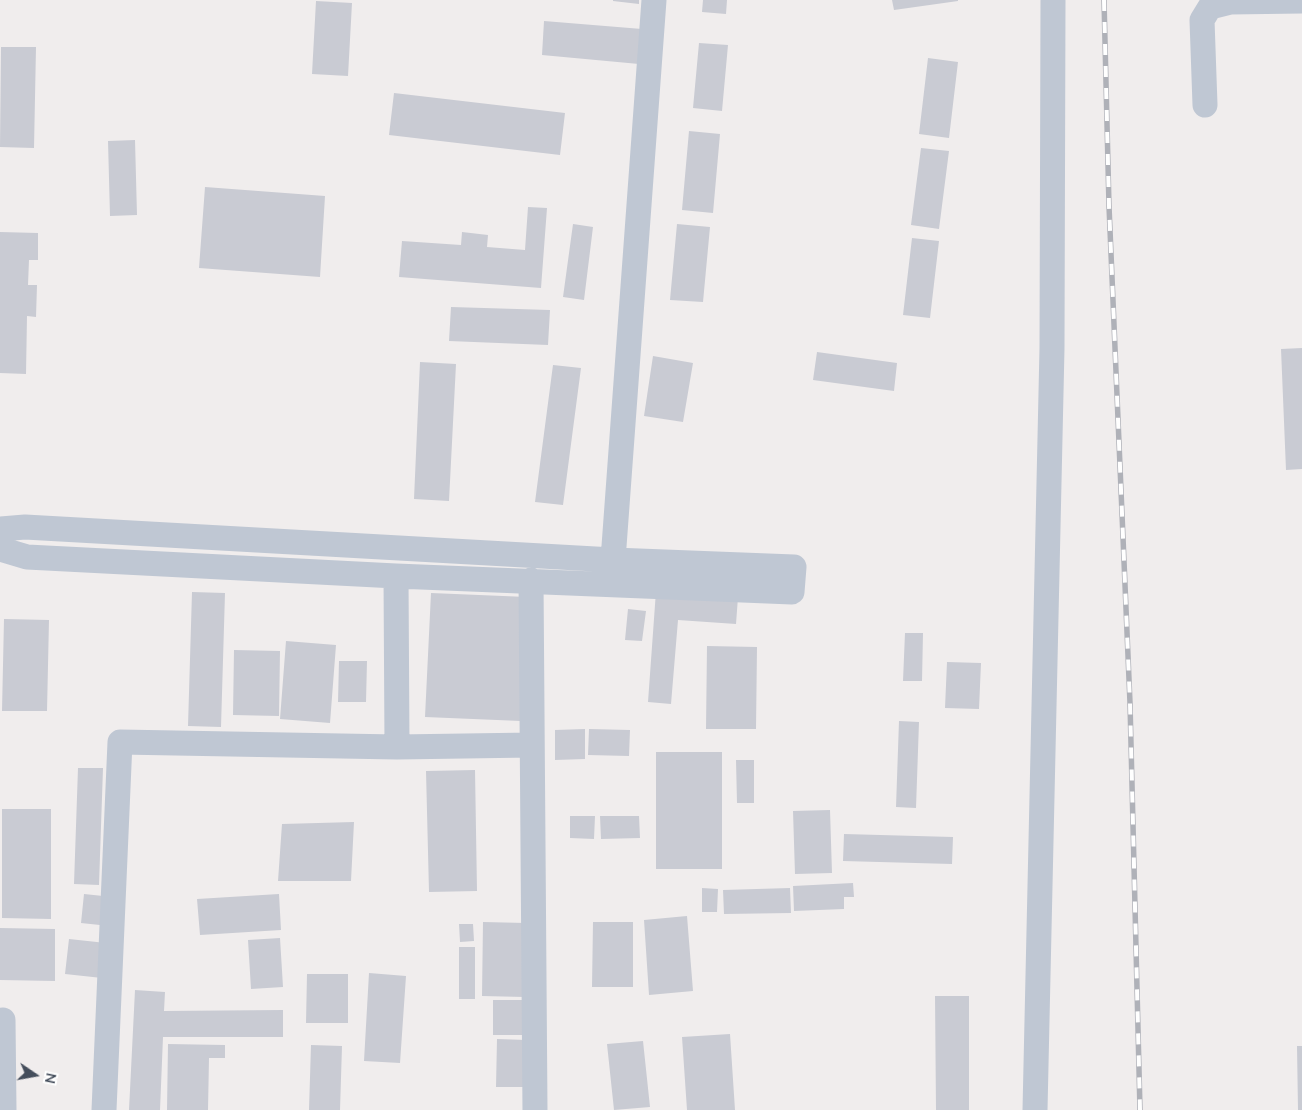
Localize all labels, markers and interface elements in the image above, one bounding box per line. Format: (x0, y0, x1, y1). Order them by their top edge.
north arrow (10, 1050, 60, 1100)
text: N (40, 1071, 61, 1085)

